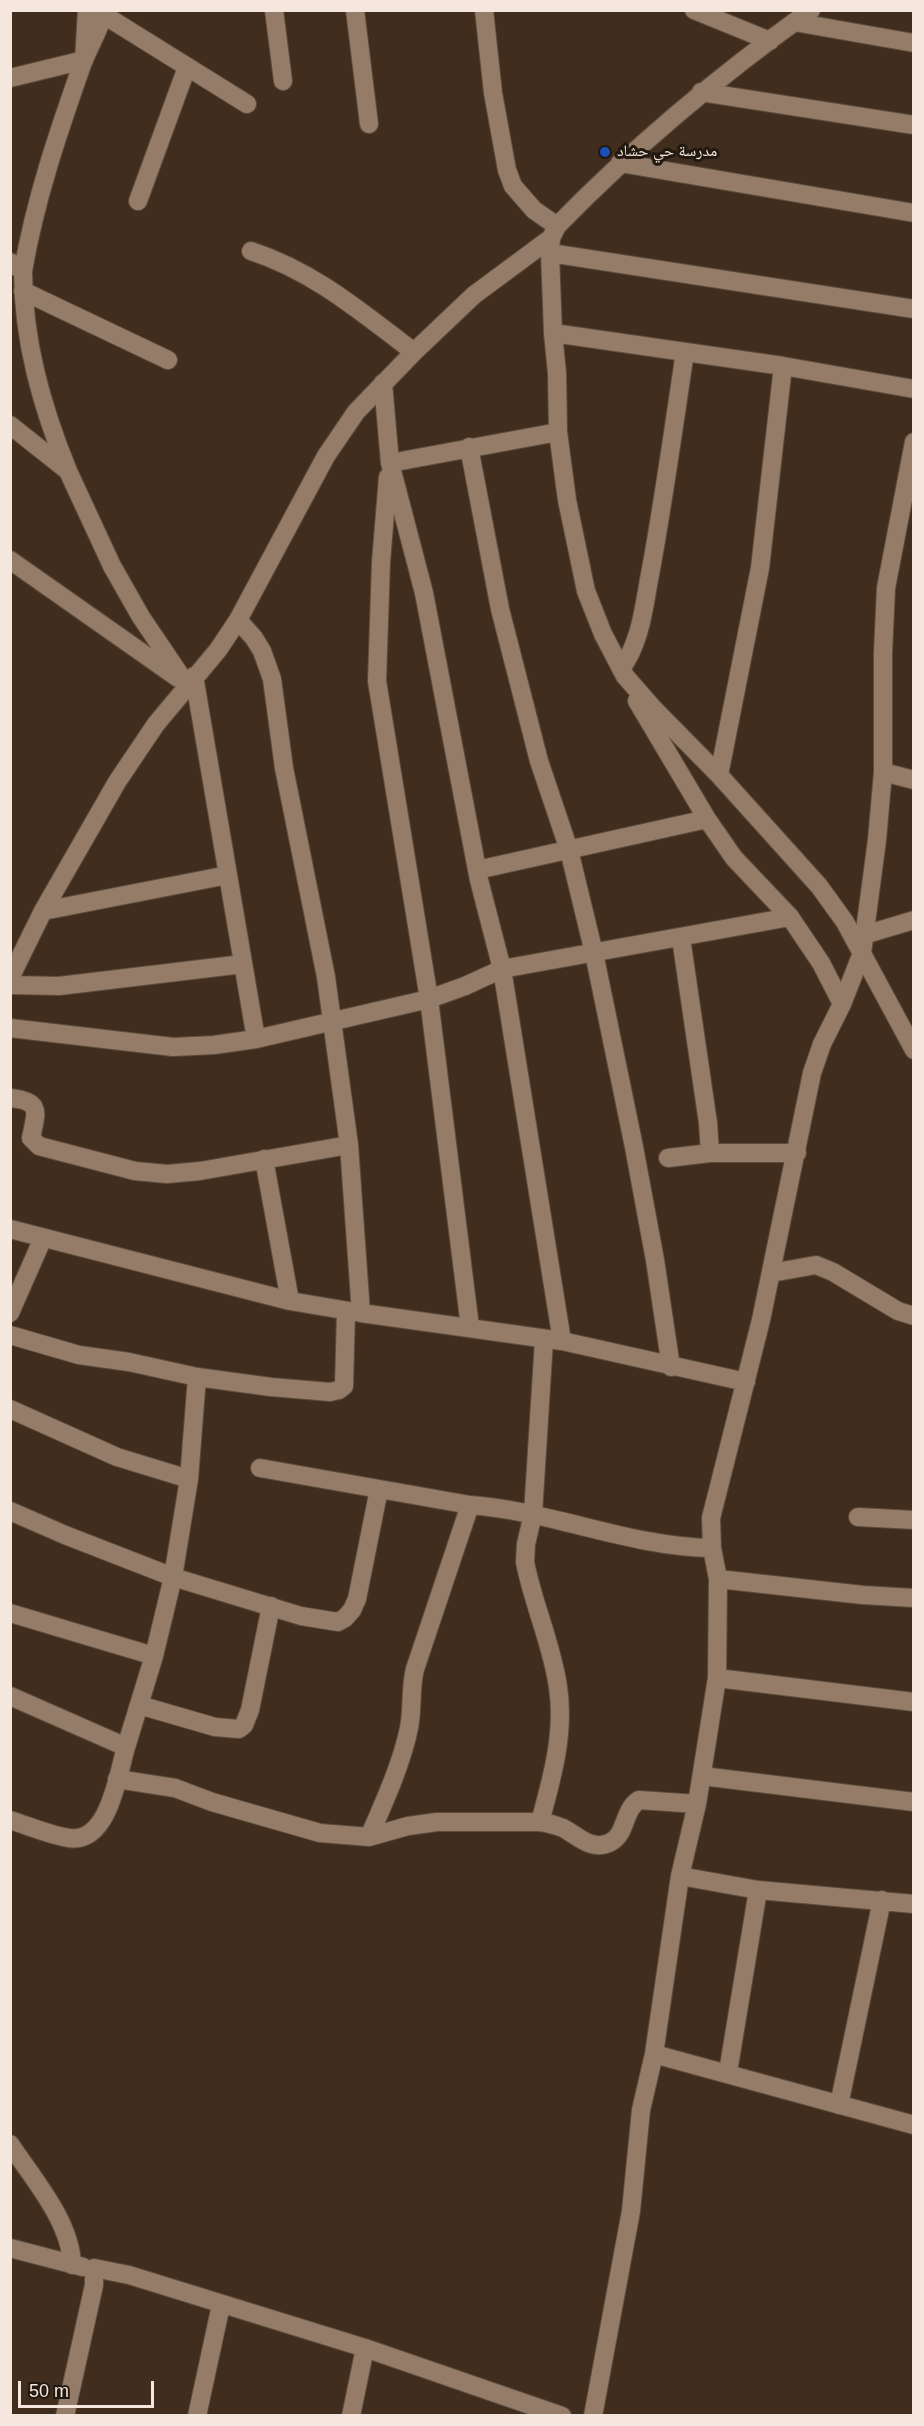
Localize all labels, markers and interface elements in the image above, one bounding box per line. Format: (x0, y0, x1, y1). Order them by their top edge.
place label: مدرسة حي حشاد (617, 142, 717, 162)
marker: مدرسة حي حشاد (598, 145, 612, 159)
scale bar (21, 2369, 158, 2407)
text: 50 m (29, 2381, 69, 2401)

